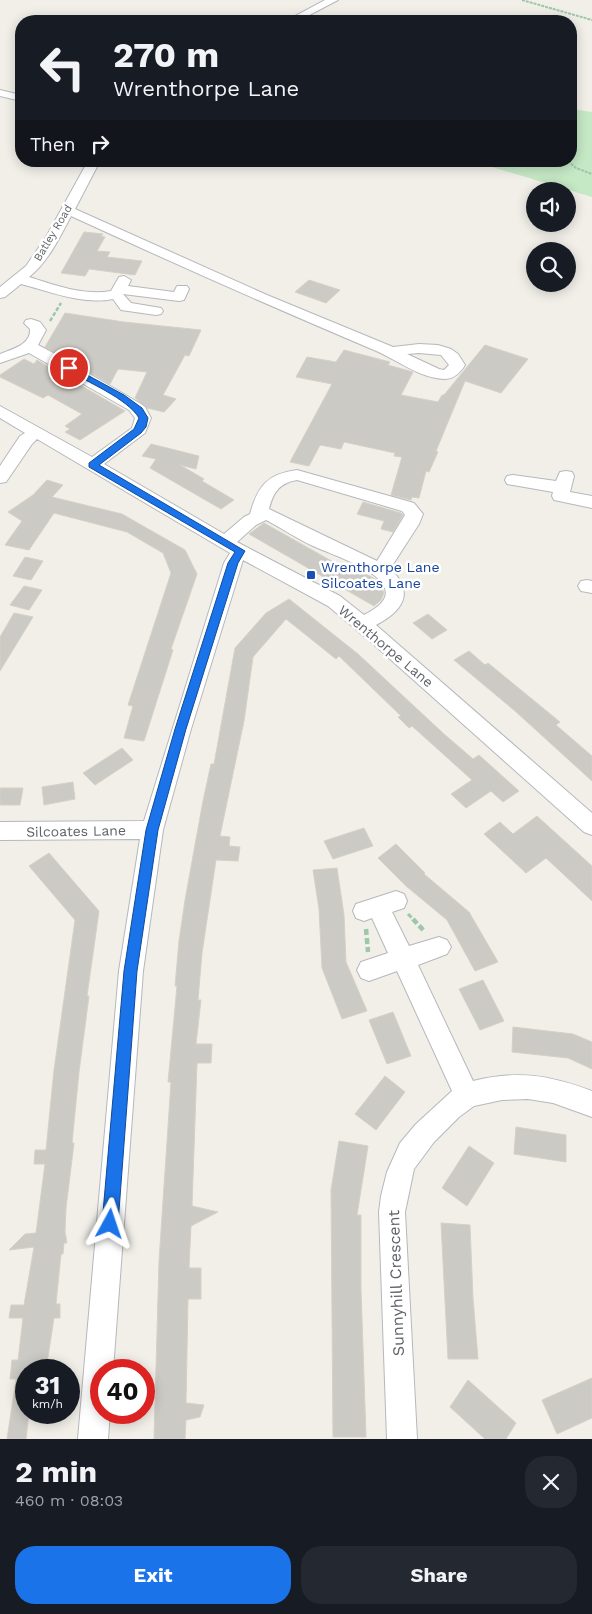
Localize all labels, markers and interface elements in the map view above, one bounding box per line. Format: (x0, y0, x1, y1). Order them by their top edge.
text: 270 m (113, 34, 219, 76)
icon: left (30, 35, 95, 100)
text: Wrenthorpe Lane (113, 76, 299, 101)
icon: right (86, 130, 114, 158)
text: Then (30, 133, 76, 156)
map controls (526, 182, 576, 292)
button: sound (526, 182, 576, 232)
street label: Batley Road (31, 203, 75, 263)
button: search (526, 242, 576, 292)
pin (48, 347, 90, 389)
icon: arrive (55, 354, 83, 382)
place label: Wrenthorpe Lane Silcoates Lane (321, 559, 440, 591)
marker: Wrenthorpe Lane Silcoates Lane (305, 569, 317, 581)
street label: Wrenthorpe Lane (335, 602, 437, 690)
street label: Silcoates Lane (26, 822, 126, 840)
position arrow (83, 1197, 135, 1249)
street label: Sunnyhill Crescent (384, 1209, 408, 1356)
speed limit sign: 40 (90, 1359, 155, 1424)
text: 31 (35, 1371, 60, 1400)
text: km/h (32, 1397, 63, 1411)
text: 2 min (15, 1454, 97, 1489)
button: close (525, 1456, 577, 1508)
text: 460 m · 08:03 (15, 1491, 123, 1510)
button: Exit (15, 1546, 291, 1604)
button: Share (301, 1546, 577, 1604)

